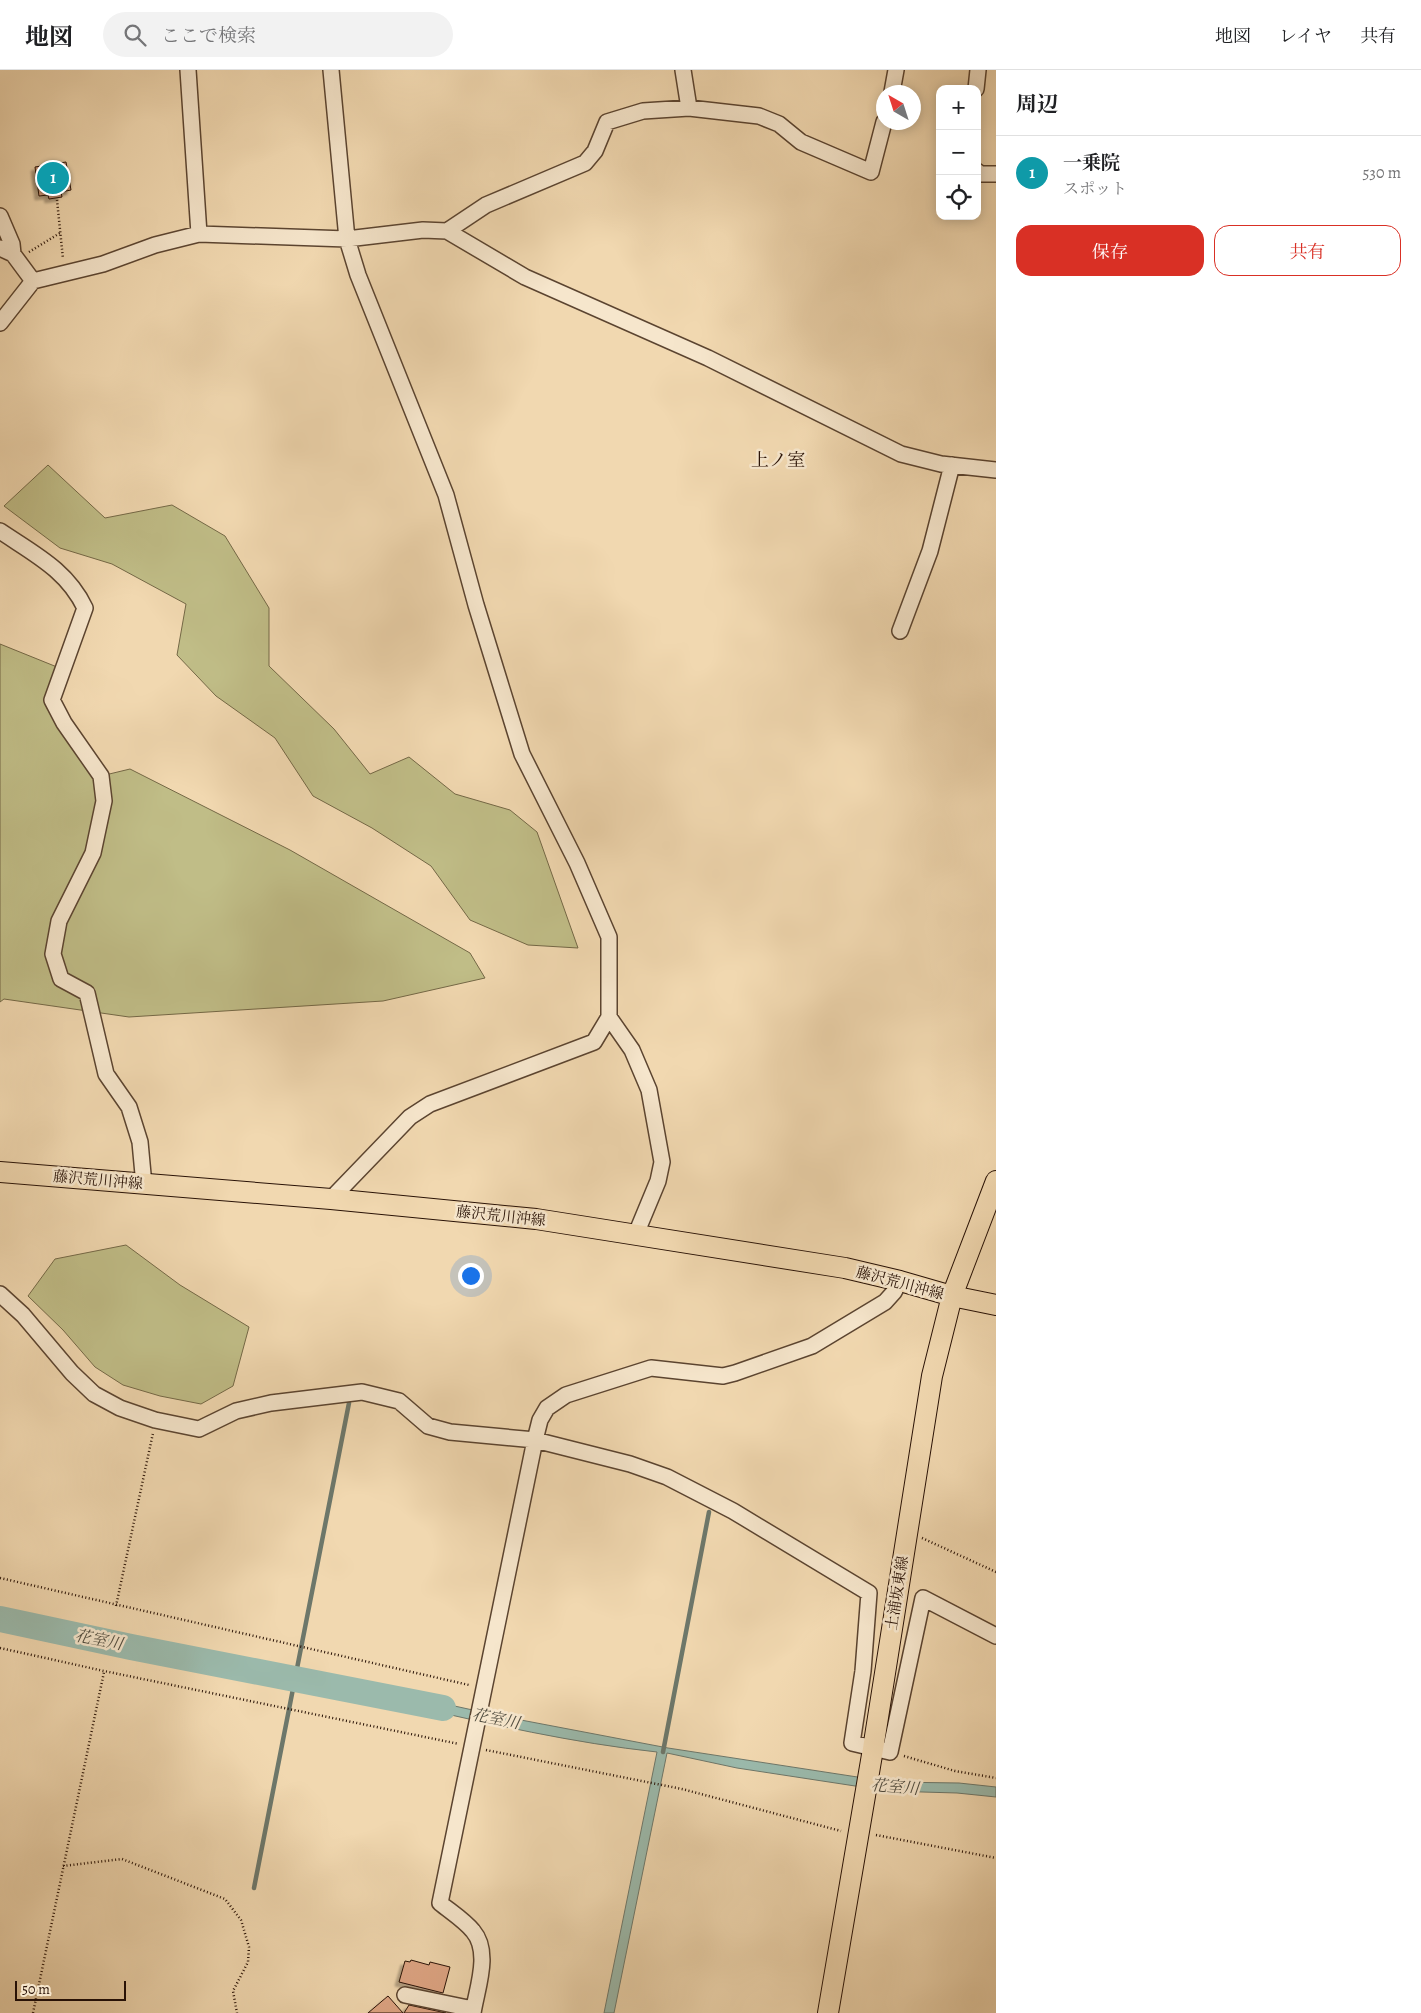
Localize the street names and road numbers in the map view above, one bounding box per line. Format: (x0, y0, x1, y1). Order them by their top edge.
street label: 藤沢荒川沖線 (52, 1166, 144, 1194)
street label: 藤沢荒川沖線 (455, 1201, 547, 1231)
street label: 藤沢荒川沖線 (854, 1262, 946, 1304)
street label: 土浦坂東線 (881, 1554, 913, 1632)

